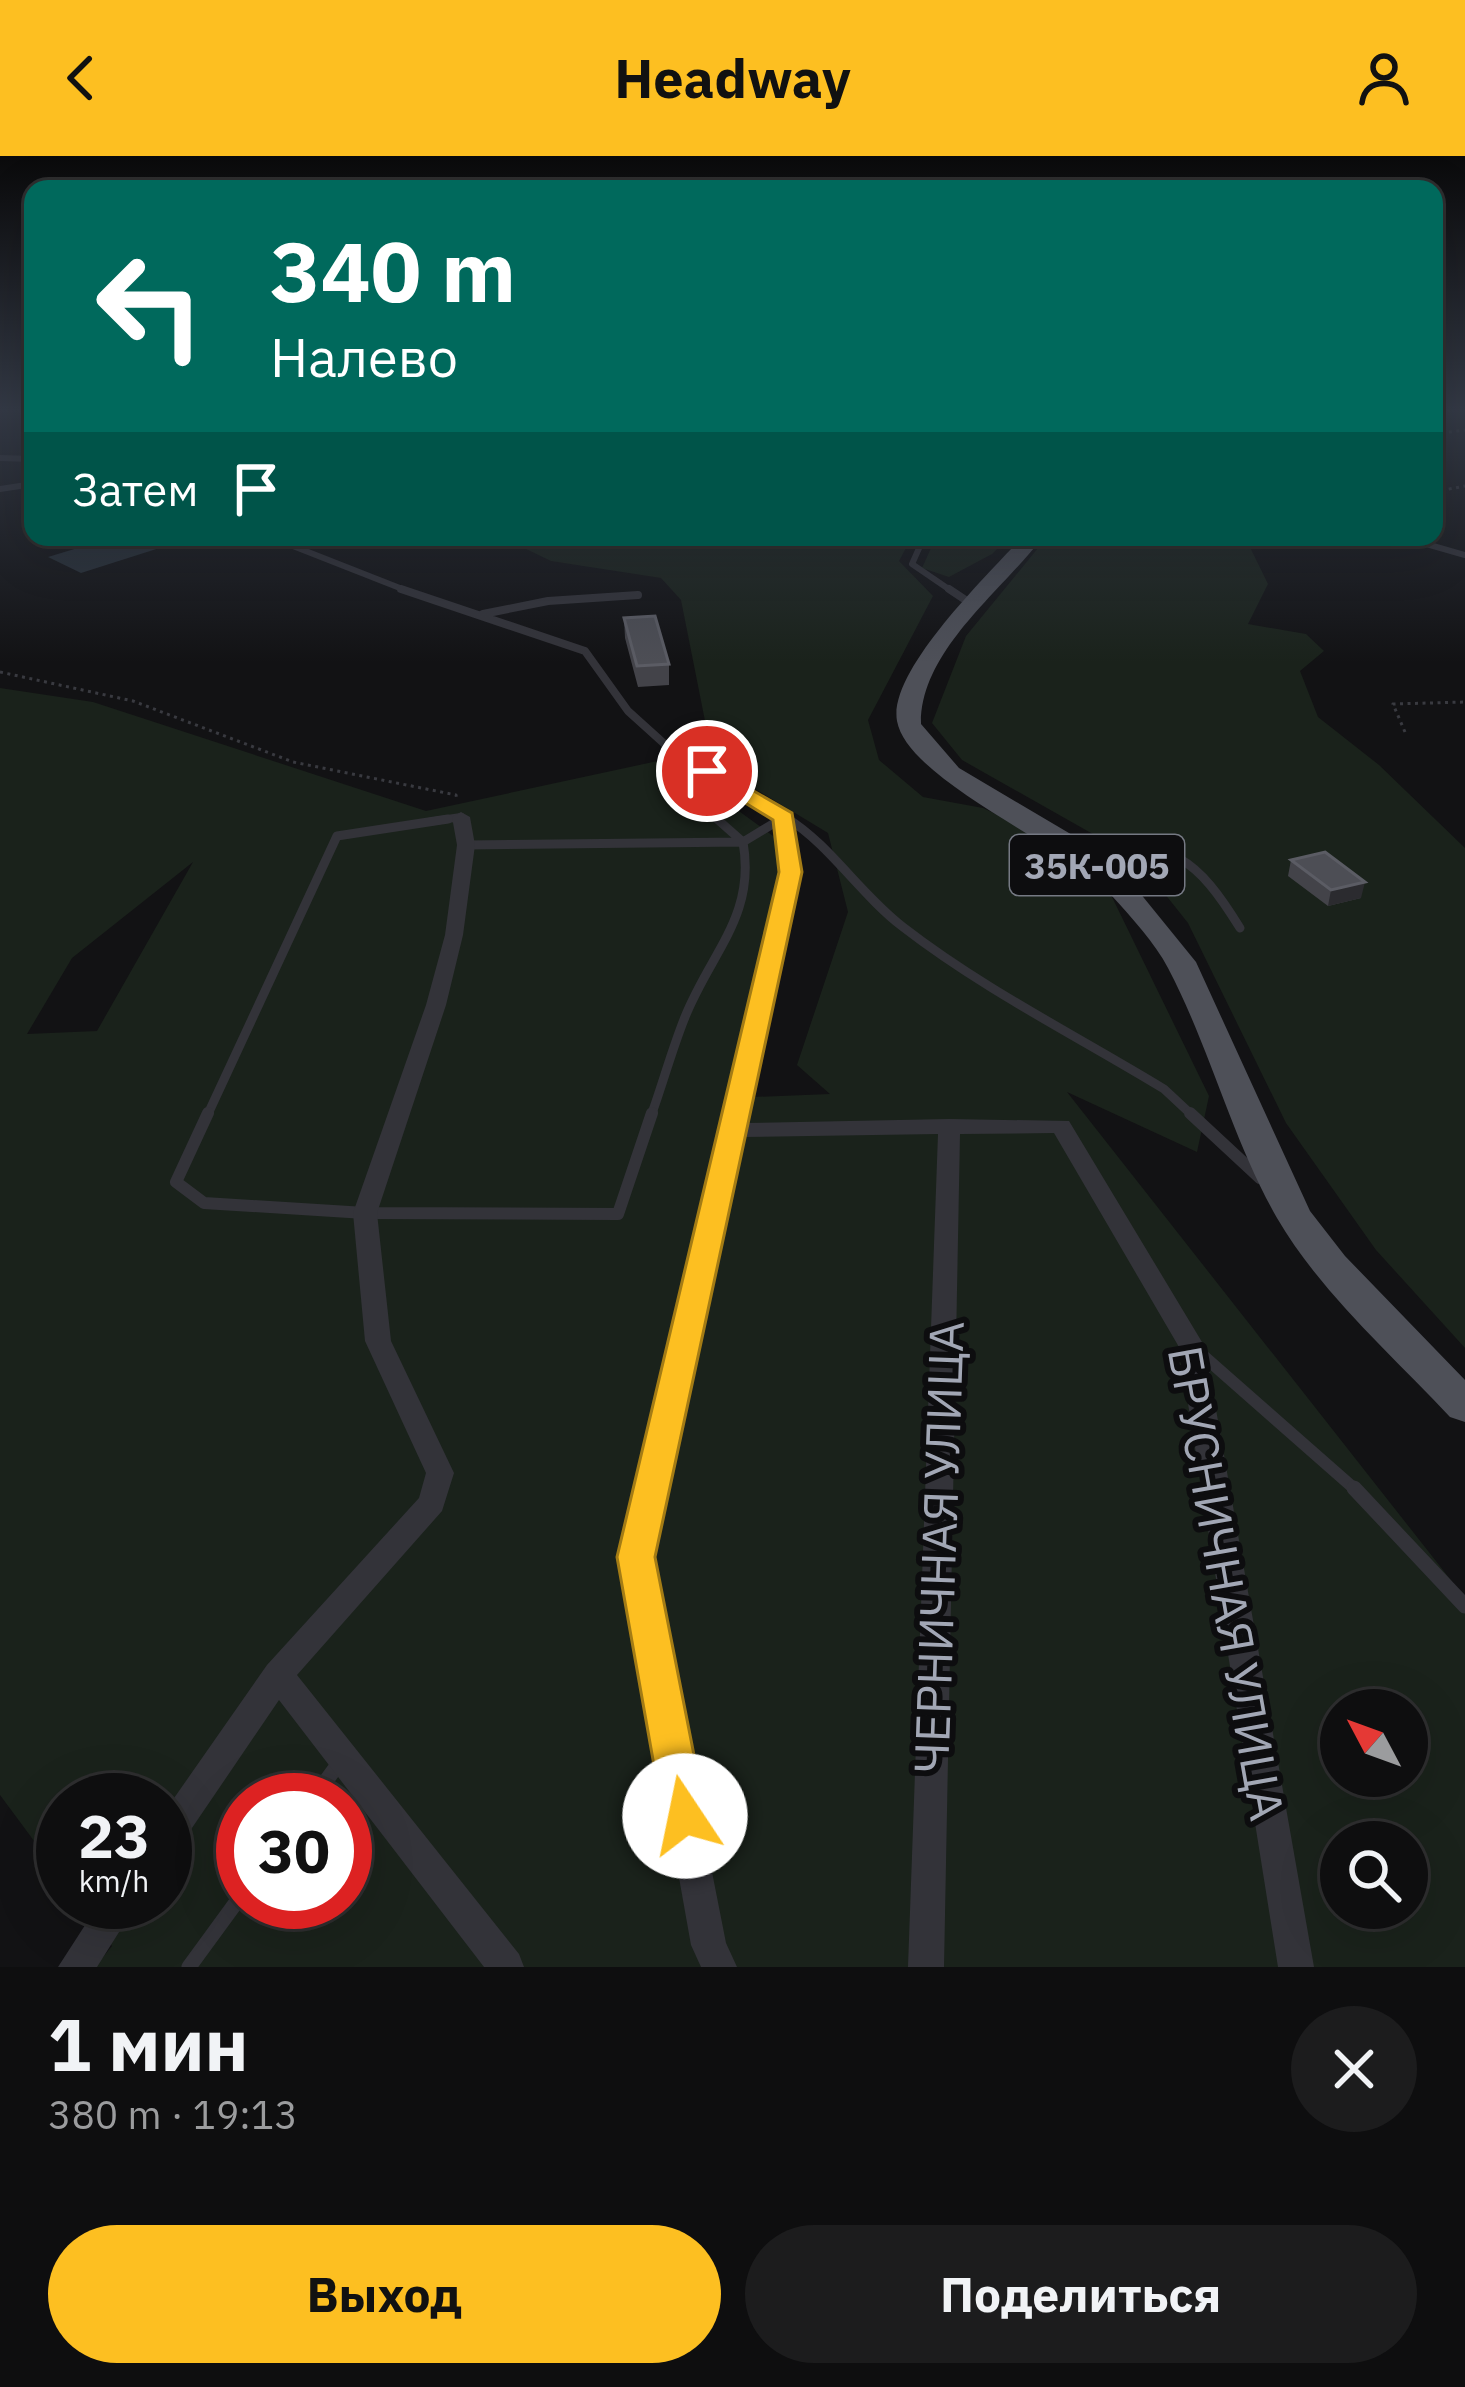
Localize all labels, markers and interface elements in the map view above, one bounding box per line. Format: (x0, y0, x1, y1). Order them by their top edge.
text: Headway (614, 43, 851, 113)
icon: back (48, 45, 114, 111)
icon: person (1351, 45, 1417, 111)
text: 340 m (270, 216, 516, 325)
icon: left (72, 228, 228, 384)
text: Налево (270, 322, 458, 392)
icon: arrive (223, 456, 289, 522)
text: Затем (72, 460, 199, 518)
pin (656, 720, 758, 822)
icon: arrive (674, 738, 740, 804)
road number: 35К-005 (1010, 835, 1184, 895)
street label: ЧЕРНИЧНАЯ УЛИЦА (899, 1320, 977, 1774)
street label: БРУСНИЧНАЯ УЛИЦА (1155, 1341, 1299, 1825)
north arrow (1320, 1689, 1428, 1797)
map controls (1320, 1689, 1428, 1929)
position arrow (622, 1753, 748, 1879)
speed limit sign: 30 (216, 1773, 372, 1929)
text: 23 (78, 1796, 150, 1875)
button: search (1320, 1821, 1428, 1929)
text: km/h (79, 1861, 149, 1900)
text: 1 мин (48, 1997, 249, 2091)
button: close (1291, 2006, 1417, 2132)
text: 380 m · 19:13 (48, 2089, 298, 2140)
button: Выход (48, 2225, 721, 2363)
button: Поделиться (745, 2225, 1417, 2363)

